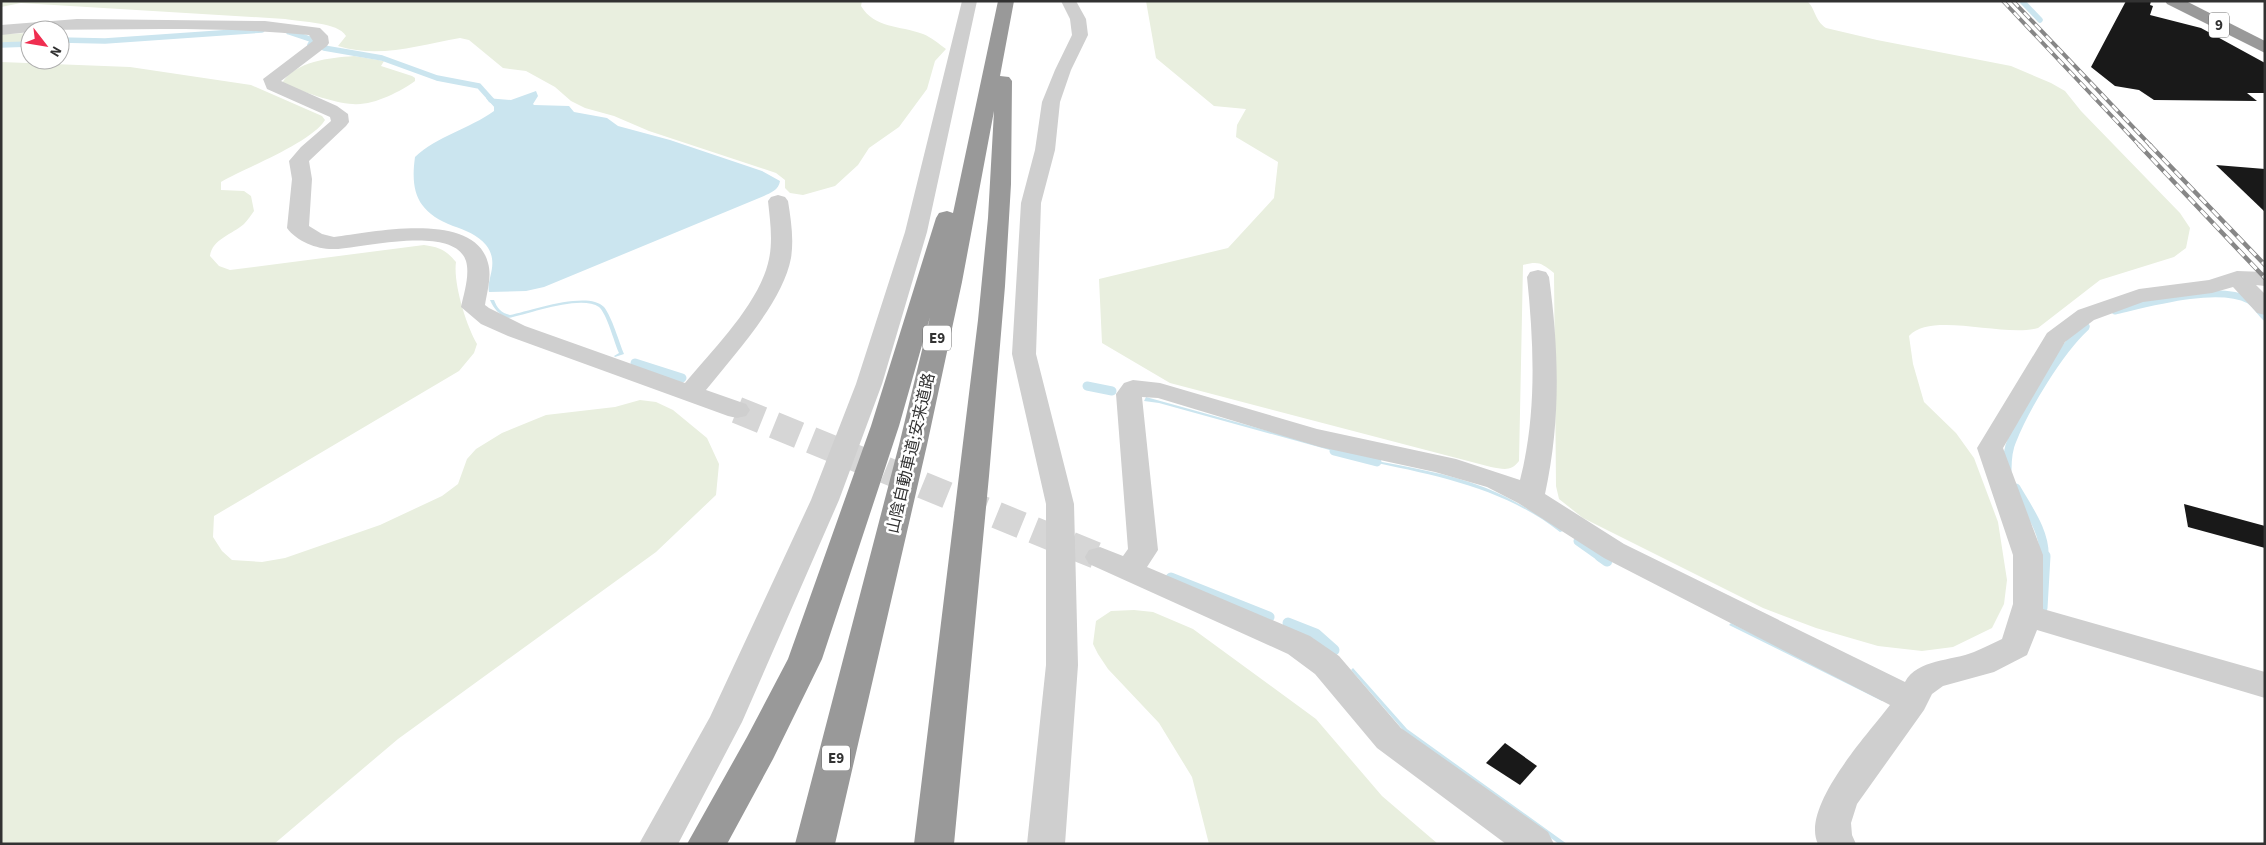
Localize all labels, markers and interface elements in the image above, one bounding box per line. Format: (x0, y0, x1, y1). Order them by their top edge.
road number: 9 (2209, 12, 2229, 38)
north arrow (20, 20, 70, 70)
text: N (44, 42, 66, 60)
road number: E9 (923, 326, 951, 350)
street label: 山陰自動車道;安来道路 (882, 371, 940, 536)
road number: E9 (822, 746, 850, 770)

